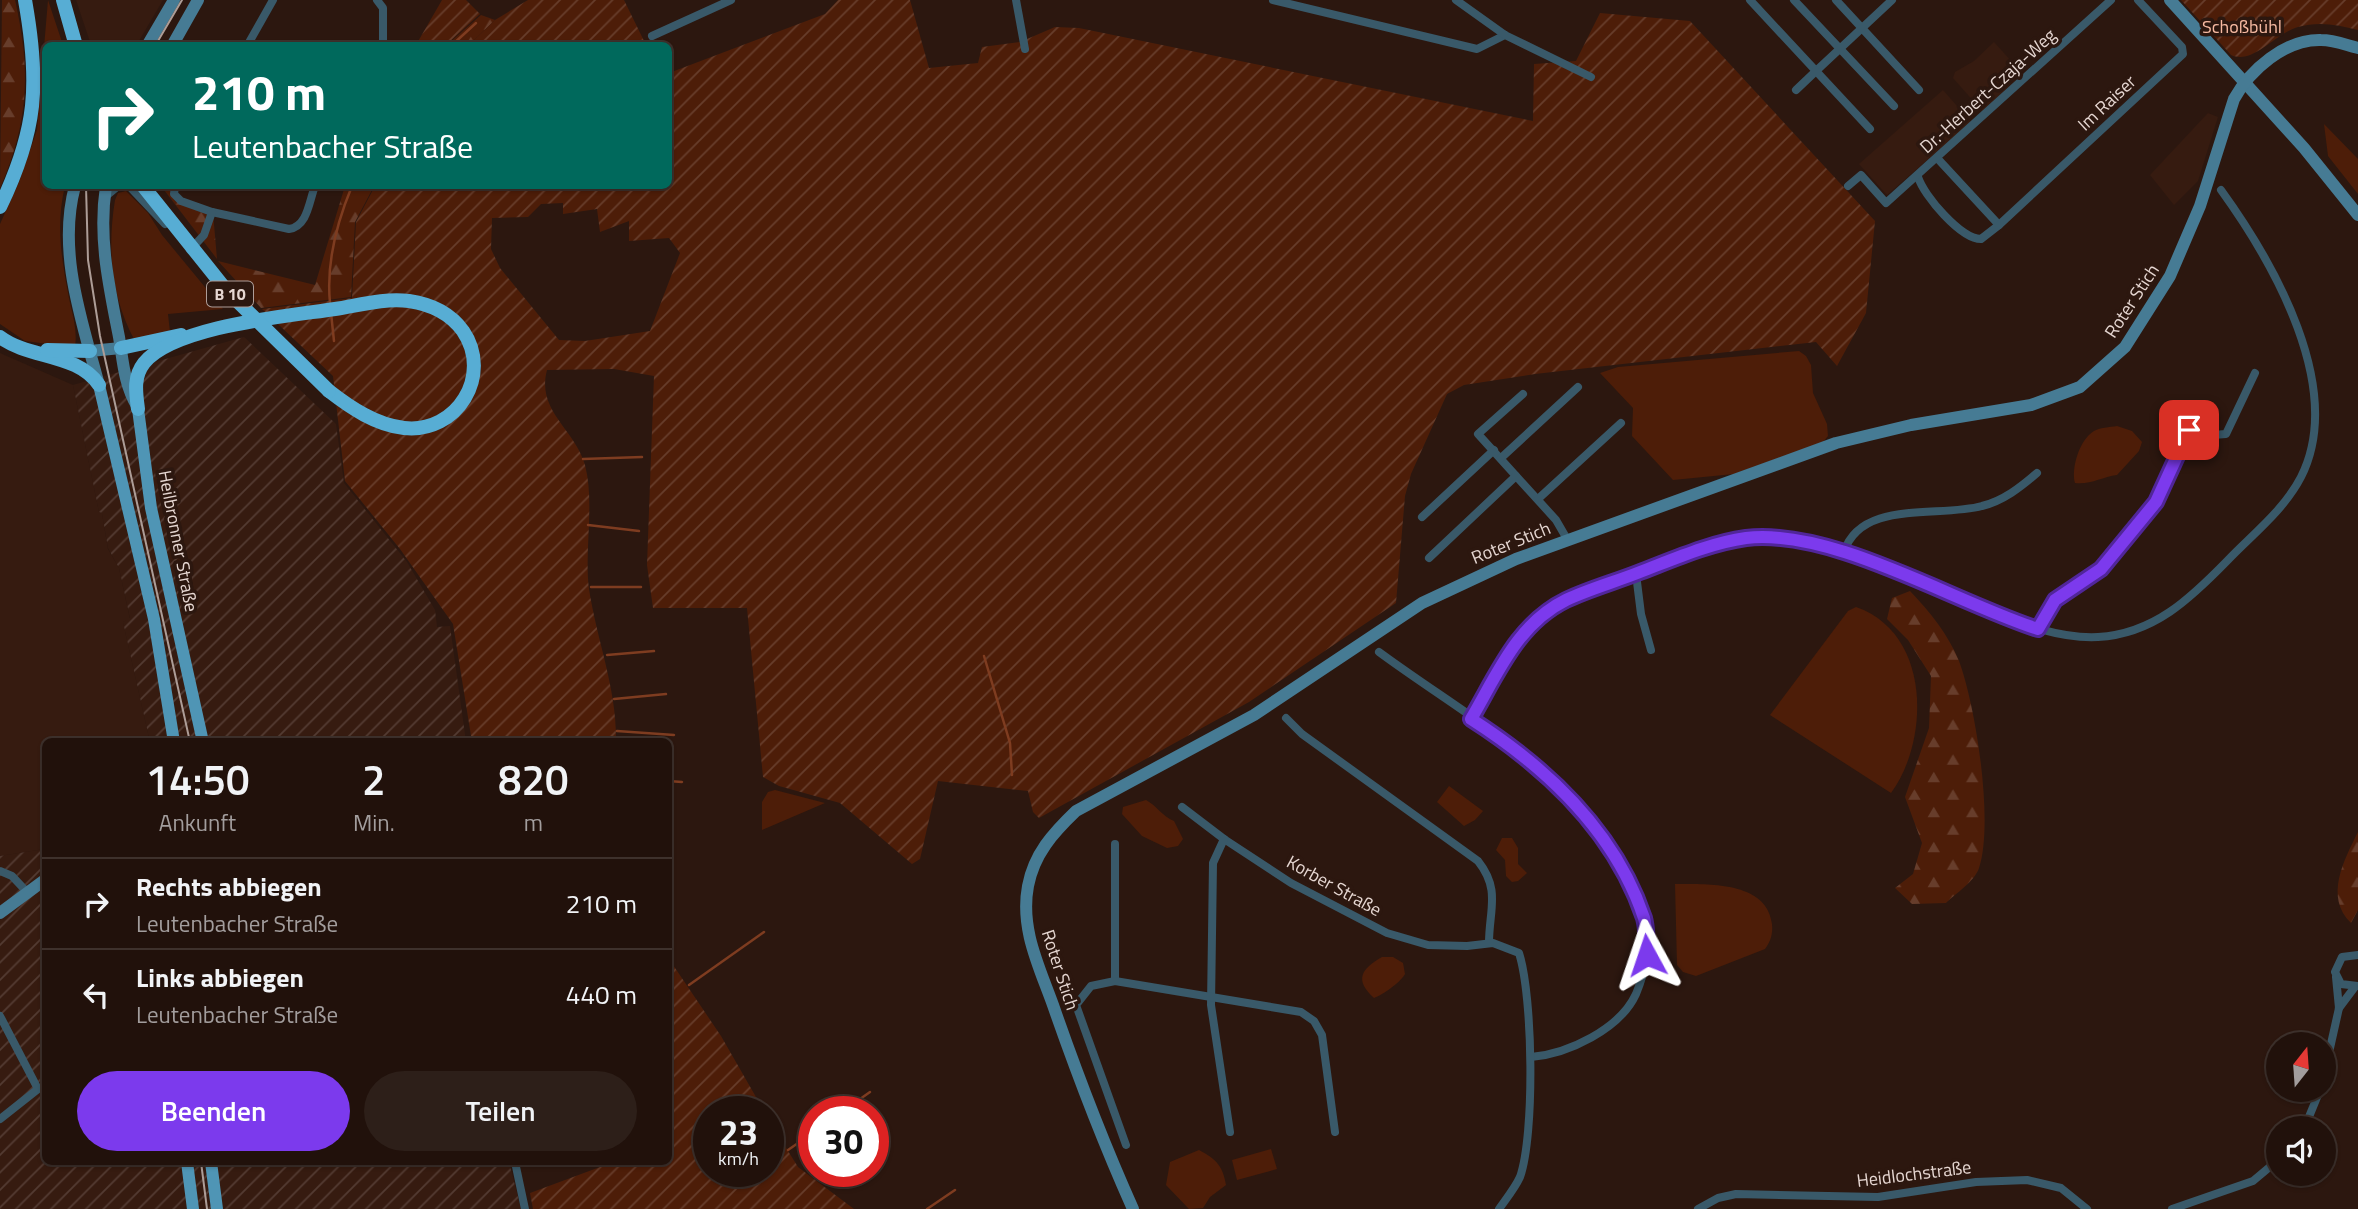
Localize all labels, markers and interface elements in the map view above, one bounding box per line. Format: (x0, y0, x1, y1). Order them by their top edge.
park label: Schoßbühl (2202, 13, 2282, 40)
street label: Dr.-Herbert-Czaja-Weg (1913, 22, 2062, 159)
text: 210 m (192, 54, 326, 129)
street label: Im Raiser (2071, 68, 2142, 137)
icon: right (77, 70, 168, 161)
text: Leutenbacher Straße (192, 122, 473, 170)
street label: Roter Stich (2098, 258, 2166, 343)
road number: B 10 (207, 282, 253, 306)
pin (2159, 400, 2219, 460)
icon: arrive (2170, 411, 2208, 449)
street label: Heilbronner Straße (152, 468, 205, 614)
street label: Roter Stich (1467, 514, 1555, 571)
text: 14:50 (145, 747, 250, 811)
text: 2 (362, 747, 386, 811)
text: 820 (498, 747, 569, 811)
text: Ankunft (159, 805, 236, 840)
text: Min. (353, 805, 395, 840)
text: m (524, 805, 543, 840)
street label: Korber Straße (1282, 848, 1387, 923)
text: Rechts abbiegen (136, 867, 322, 906)
text: 210 m (566, 884, 637, 923)
icon: right (77, 885, 115, 923)
text: Leutenbacher Straße (136, 906, 338, 941)
position arrow (1610, 918, 1684, 992)
street label: Roter Stich (1035, 926, 1086, 1014)
text: Links abbiegen (136, 958, 304, 997)
text: 440 m (566, 975, 637, 1014)
icon: left (77, 976, 115, 1014)
text: Leutenbacher Straße (136, 997, 338, 1032)
north arrow (2266, 1032, 2336, 1102)
map controls (2266, 1032, 2336, 1186)
button: Beenden (77, 1071, 350, 1151)
button: Teilen (364, 1071, 637, 1151)
speed limit sign: 30 (798, 1096, 889, 1187)
text: 23 (719, 1105, 758, 1159)
button: sound (2266, 1116, 2336, 1186)
text: km/h (718, 1145, 759, 1172)
street label: Heidlochstraße (1855, 1153, 1973, 1194)

